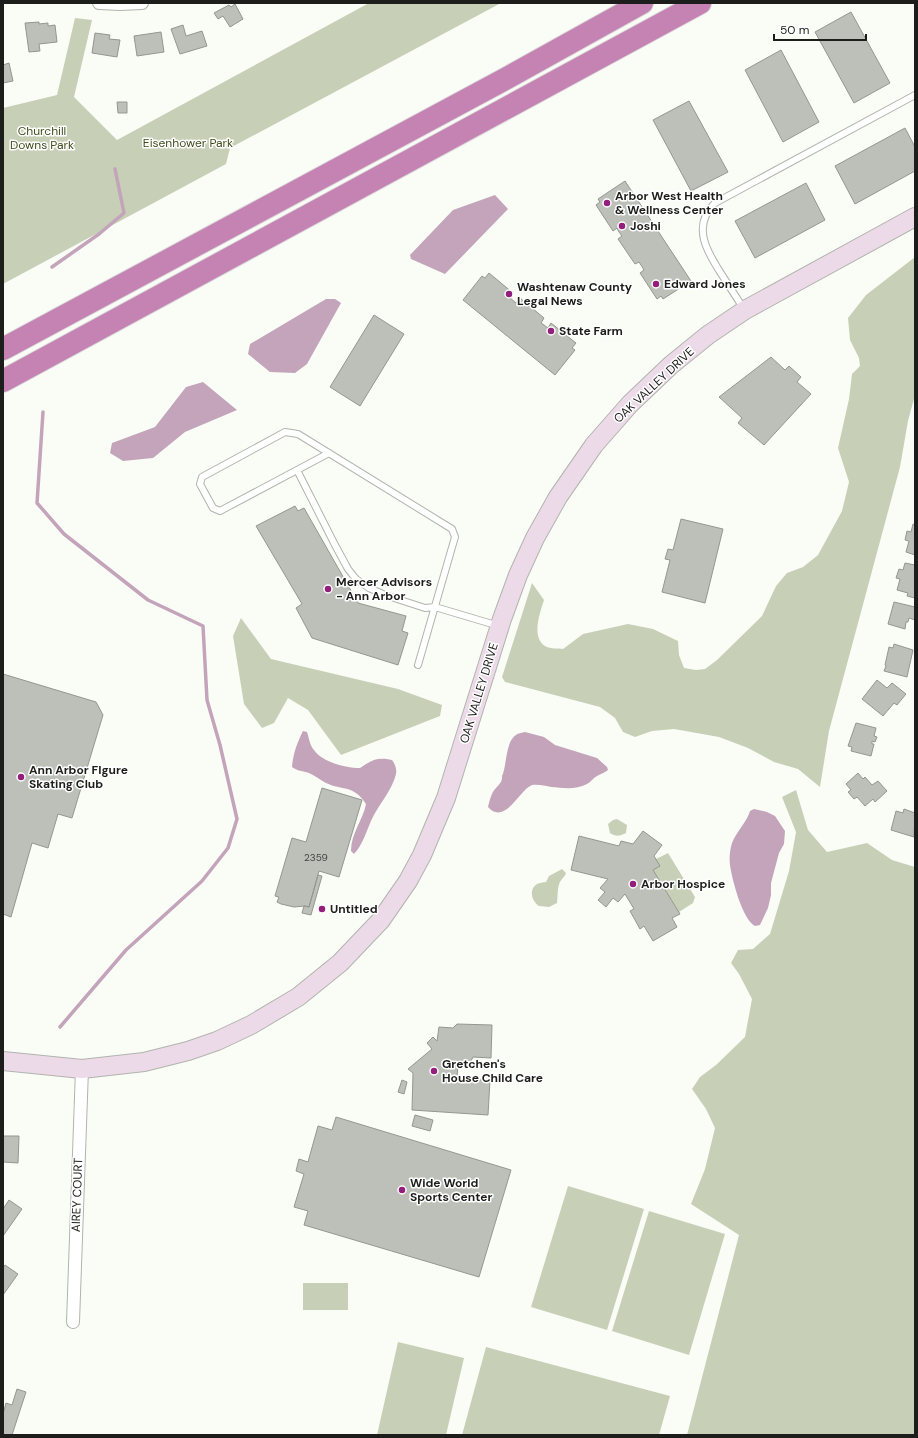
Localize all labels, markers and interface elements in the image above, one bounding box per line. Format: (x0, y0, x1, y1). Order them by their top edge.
scale bar (774, 16, 866, 42)
text: 50 m (780, 22, 809, 38)
park label: Churchill Downs Park (10, 123, 74, 153)
park label: Eisenhower Park (143, 135, 233, 151)
place label: Arbor West Health & Wellness Center (615, 188, 723, 218)
marker: Arbor West Health & Wellness Center (602, 198, 612, 208)
place label: Joshi (630, 218, 661, 234)
marker: Joshi (617, 221, 627, 231)
place label: Edward Jones (664, 276, 746, 292)
place label: Washtenaw County Legal News (517, 279, 633, 309)
marker: Edward Jones (651, 279, 661, 289)
marker: Washtenaw County Legal News (504, 289, 514, 299)
place label: State Farm (559, 323, 623, 339)
marker: State Farm (546, 326, 556, 336)
street label: OAK VALLEY DRIVE (610, 343, 698, 426)
place label: Mercer Advisors - Ann Arbor (336, 574, 432, 604)
marker: Mercer Advisors - Ann Arbor (323, 584, 333, 594)
street label: OAK VALLEY DRIVE (456, 641, 502, 745)
place label: Ann Arbor FIgure Skating Club (29, 762, 128, 792)
marker: Ann Arbor FIgure Skating Club (16, 772, 26, 782)
house number: 2359 (304, 851, 328, 864)
place label: Arbor Hospice (641, 876, 725, 892)
marker: Arbor Hospice (628, 879, 638, 889)
place label: Untitled (330, 901, 378, 917)
marker: Untitled (317, 904, 327, 914)
place label: Gretchen's House Child Care (442, 1056, 543, 1086)
marker: Gretchen's House Child Care (429, 1066, 439, 1076)
street label: AIREY COURT (68, 1157, 86, 1232)
place label: Wide World Sports Center (410, 1175, 492, 1205)
marker: Wide World Sports Center (397, 1185, 407, 1195)

